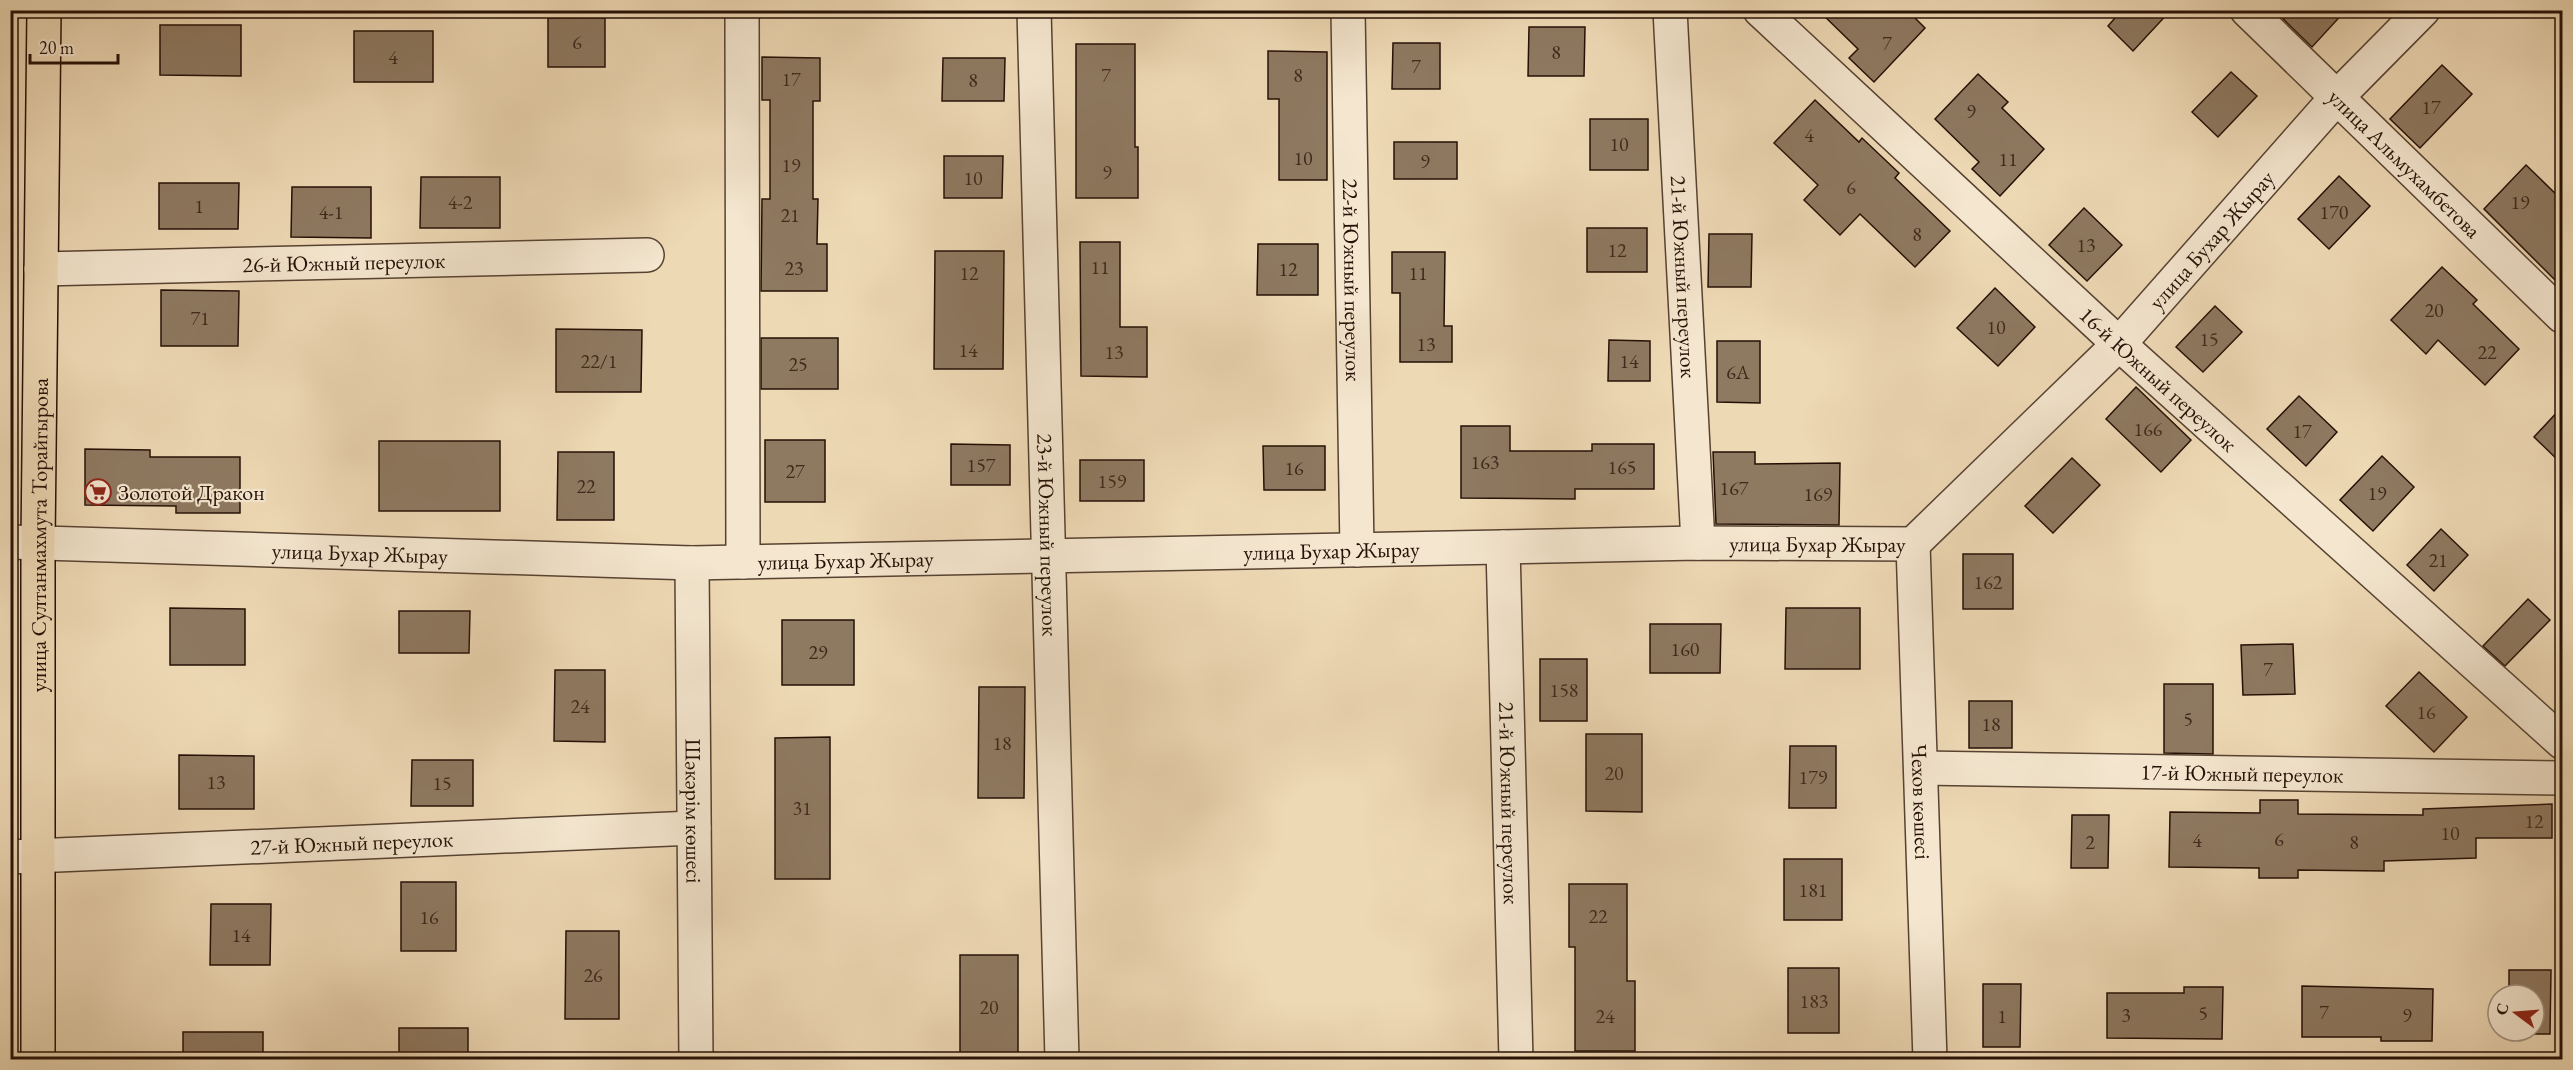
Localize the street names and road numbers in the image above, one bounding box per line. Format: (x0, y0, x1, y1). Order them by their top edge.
street label: улица Альмухамбетова (2322, 82, 2488, 244)
street label: улица Бухар Жырау (2142, 164, 2281, 315)
street label: 21-й Южный переулок (1664, 175, 1704, 379)
street label: 22-й Южный переулок (1336, 178, 1369, 382)
street label: 26-й Южный переулок (242, 245, 446, 279)
street label: 16-й Южный переулок (2073, 300, 2244, 458)
street label: улица Султанмахмута Торайгырова (24, 377, 54, 692)
street label: 23-й Южный переулок (1031, 433, 1065, 637)
street label: улица Бухар Жырау (1729, 529, 1906, 558)
street label: улица Бухар Жырау (1243, 534, 1420, 567)
street label: улица Бухар Жырау (271, 536, 449, 570)
street label: улица Бухар Жырау (757, 544, 934, 576)
street label: 21-й Южный переулок (1492, 701, 1527, 905)
street label: Шәкәрім көшесі (679, 738, 709, 884)
street label: Чехов көшесі (1905, 744, 1938, 860)
street label: 17-й Южный переулок (2140, 757, 2344, 789)
street label: 27-й Южный переулок (250, 824, 454, 861)

